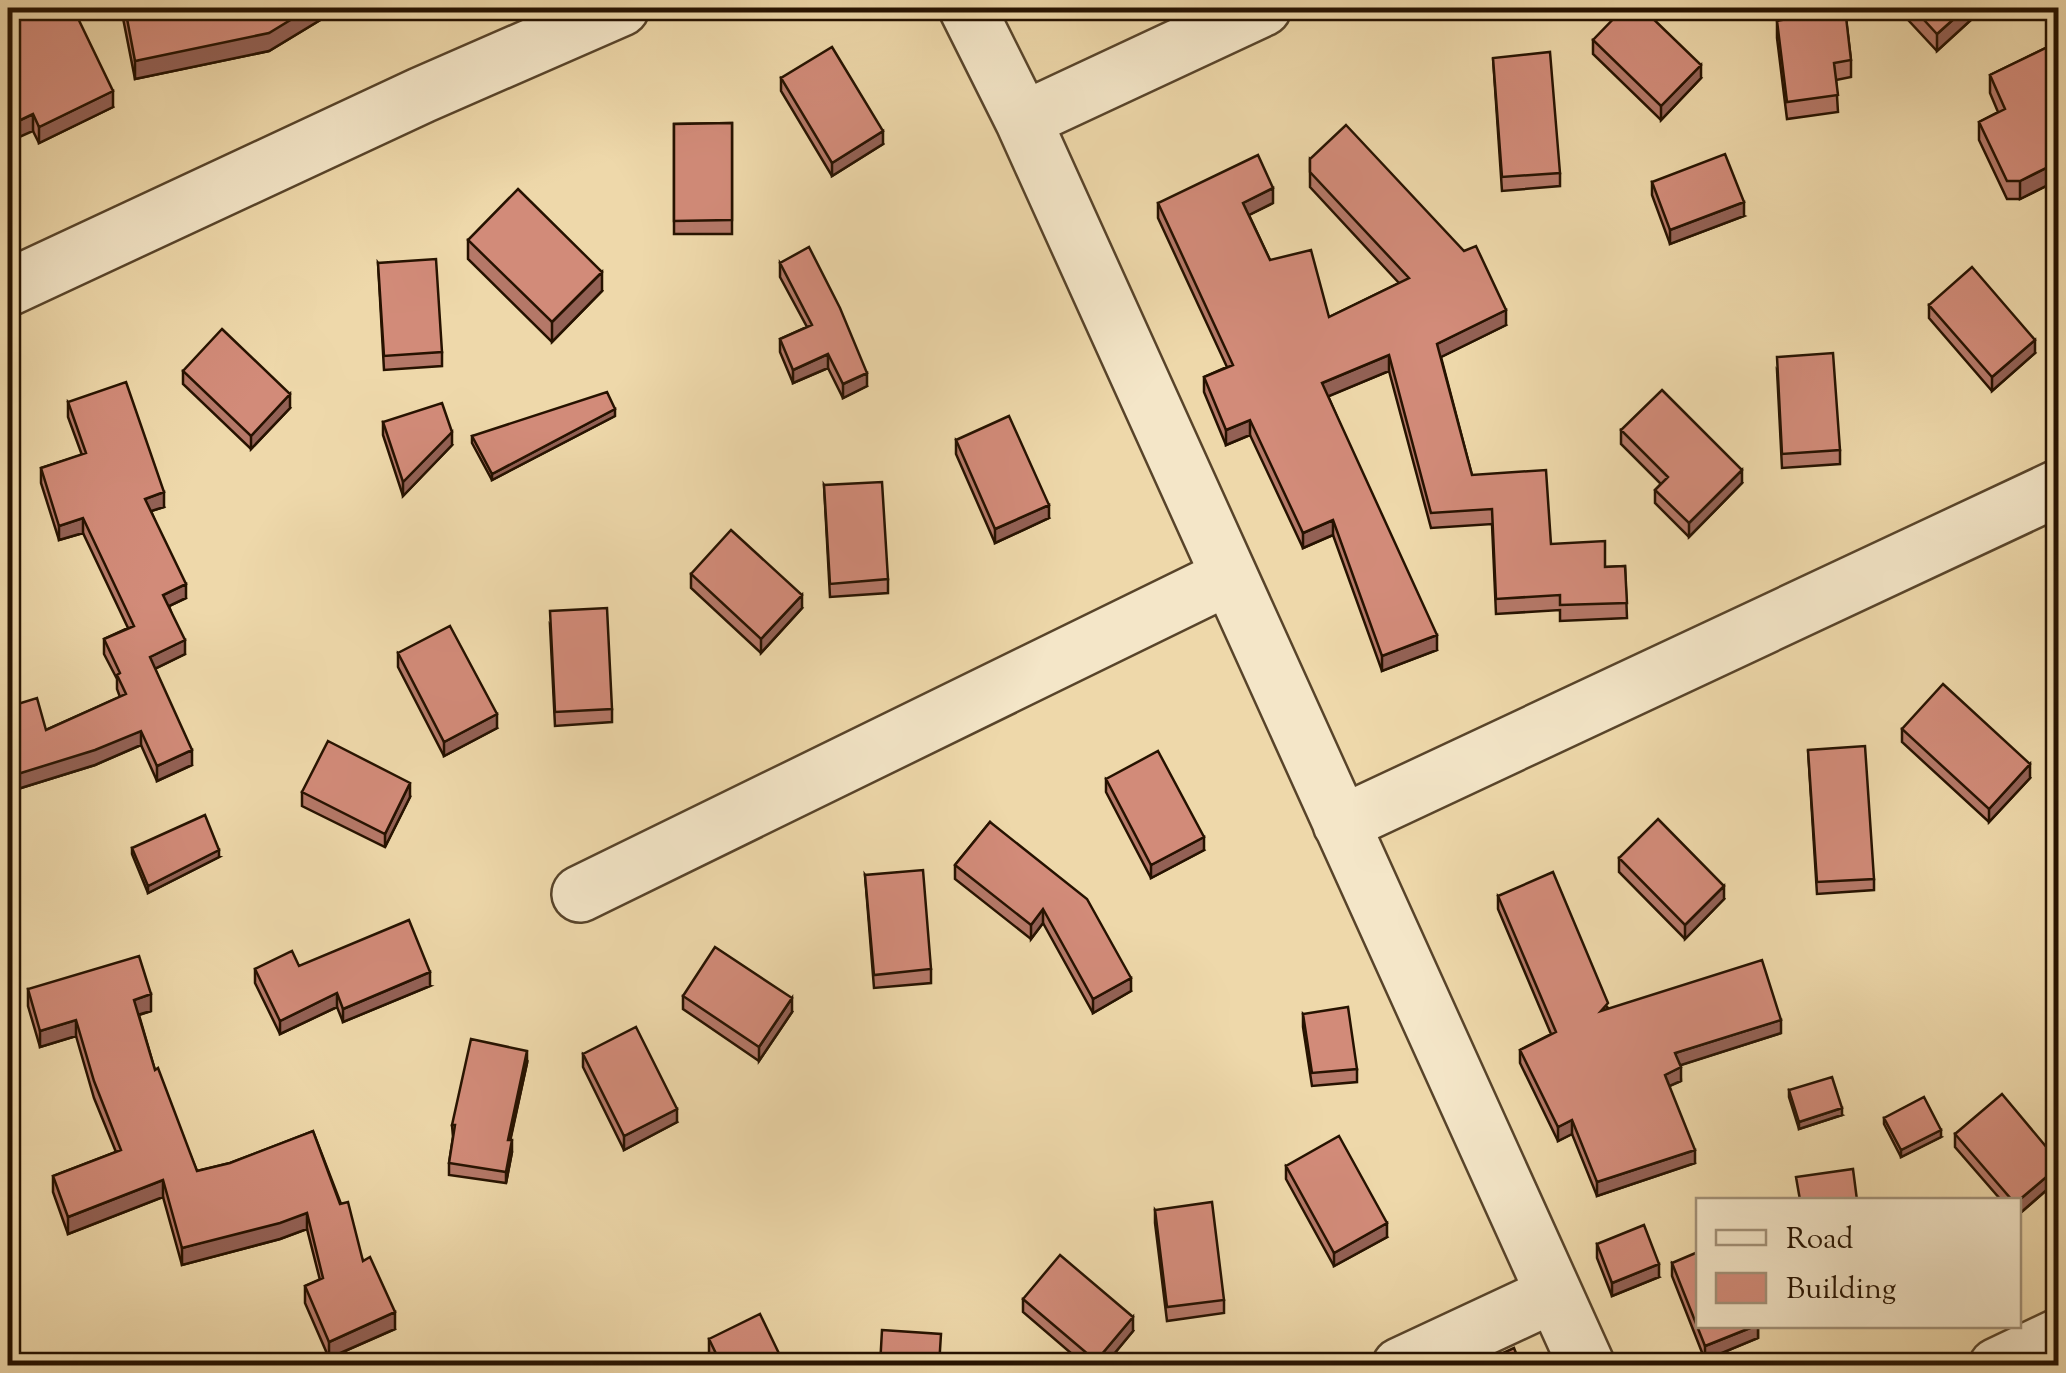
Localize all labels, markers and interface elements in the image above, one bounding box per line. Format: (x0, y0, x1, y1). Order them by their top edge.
legend (1696, 1198, 2021, 1328)
text: Road (1786, 1219, 1853, 1262)
text: Building (1786, 1269, 1896, 1312)

